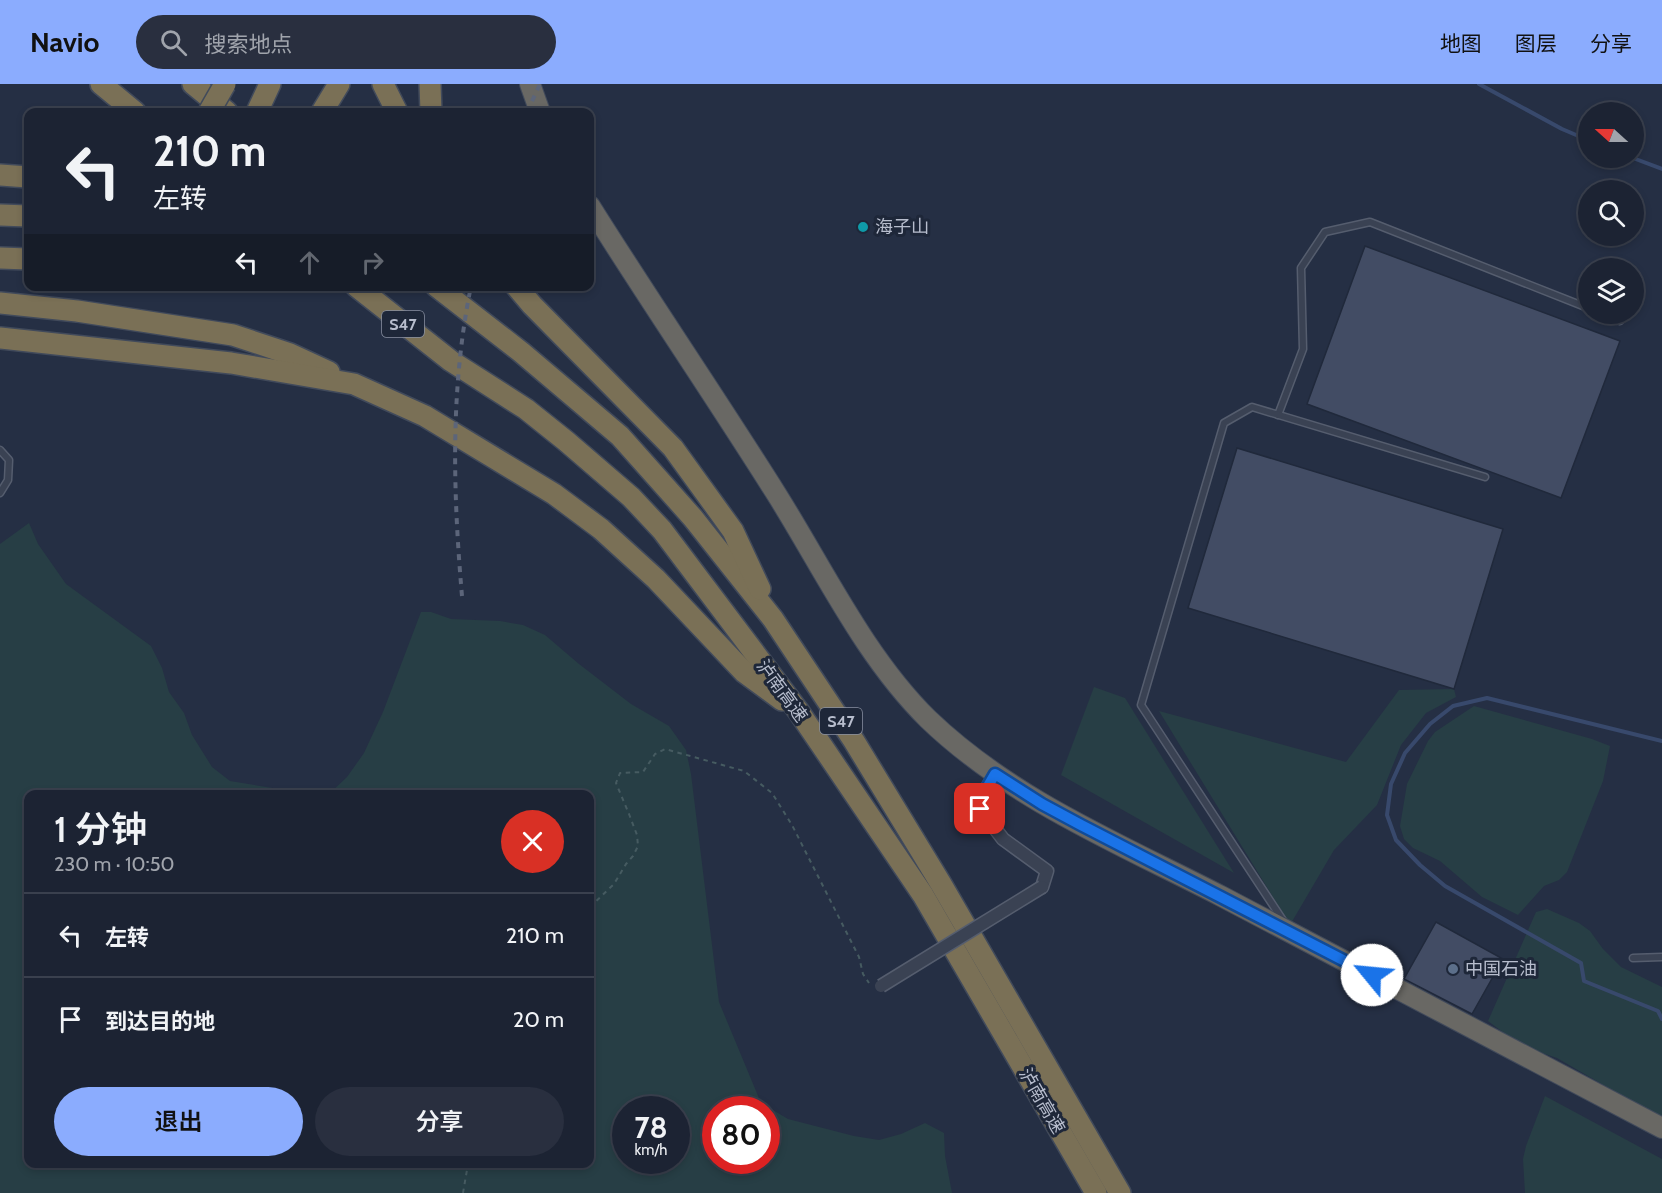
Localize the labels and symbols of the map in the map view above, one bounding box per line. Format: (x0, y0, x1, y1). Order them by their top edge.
north arrow (1578, 102, 1644, 168)
place label: 海子山 (875, 216, 929, 238)
marker: 海子山 (856, 220, 870, 234)
road number: S47 (382, 311, 424, 337)
street label: 泸南高速 (752, 655, 812, 727)
road number: S47 (820, 708, 862, 734)
pin (954, 783, 1005, 834)
position arrow (1340, 943, 1404, 1007)
place label: 中国石油 (1465, 958, 1537, 980)
marker: 中国石油 (1446, 962, 1460, 976)
street label: 泸南高速 (1014, 1064, 1070, 1138)
speed limit sign: 80 (702, 1096, 780, 1174)

